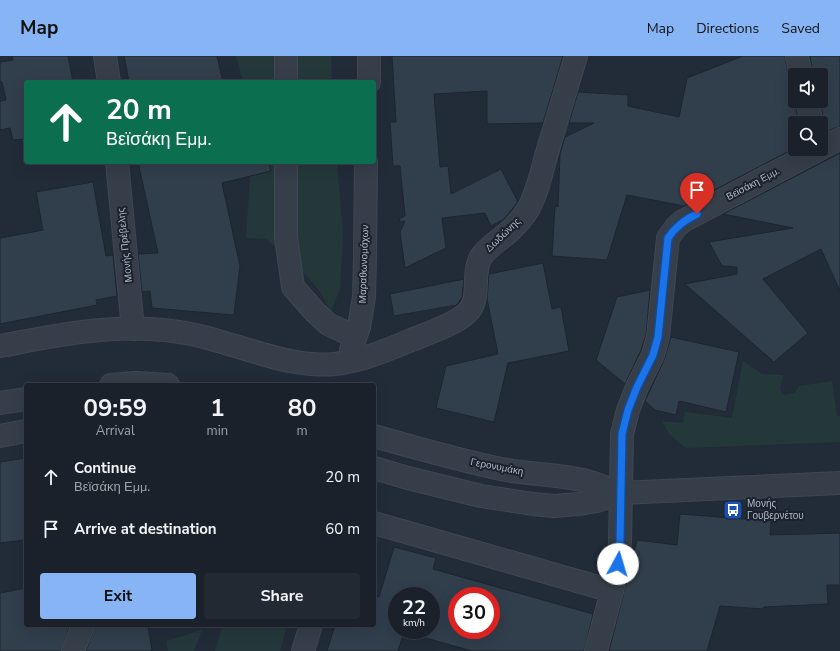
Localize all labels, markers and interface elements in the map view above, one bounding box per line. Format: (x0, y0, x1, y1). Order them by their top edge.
text: Map (20, 15, 58, 41)
text: Map (647, 19, 674, 38)
text: Directions (696, 19, 759, 38)
text: Saved (781, 19, 820, 38)
map controls (788, 68, 828, 156)
button: sound (788, 68, 828, 108)
text: 20 m (106, 91, 172, 129)
icon: ahead (40, 96, 92, 148)
button: search (788, 116, 828, 156)
text: Βεϊσάκη Εμμ. (106, 127, 212, 151)
street label: Βεϊσάκη Εμμ. (724, 164, 782, 204)
pin (680, 173, 714, 214)
icon: arrive (686, 179, 708, 201)
street label: Μονής Πρέβελης (114, 207, 136, 283)
street label: Δωδώνης (482, 215, 524, 255)
street label: Μαραθωνομάχων (356, 224, 372, 304)
text: 09:59 (84, 392, 147, 424)
text: 1 (210, 392, 225, 424)
text: 80 (288, 392, 316, 424)
text: Arrival (96, 422, 135, 440)
text: min (207, 422, 228, 440)
text: m (296, 422, 308, 440)
street label: Γερονυμάκη (469, 455, 525, 479)
text: Continue (74, 458, 136, 478)
icon: ahead (40, 466, 62, 488)
text: 20 m (325, 467, 360, 487)
text: Βεϊσάκη Εμμ. (74, 478, 150, 496)
place label: Μονής Γουβερνέτου (747, 497, 804, 523)
bus stop icon: Μονής Γουβερνέτου (722, 499, 744, 521)
icon: arrive (40, 518, 62, 540)
text: Arrive at destination (74, 519, 217, 539)
text: 60 m (325, 519, 360, 539)
position arrow (597, 543, 639, 585)
button: Exit (40, 573, 196, 619)
button: Share (204, 573, 360, 619)
speed limit sign: 30 (448, 587, 500, 639)
text: 22 (402, 594, 426, 621)
text: km/h (403, 616, 425, 630)

